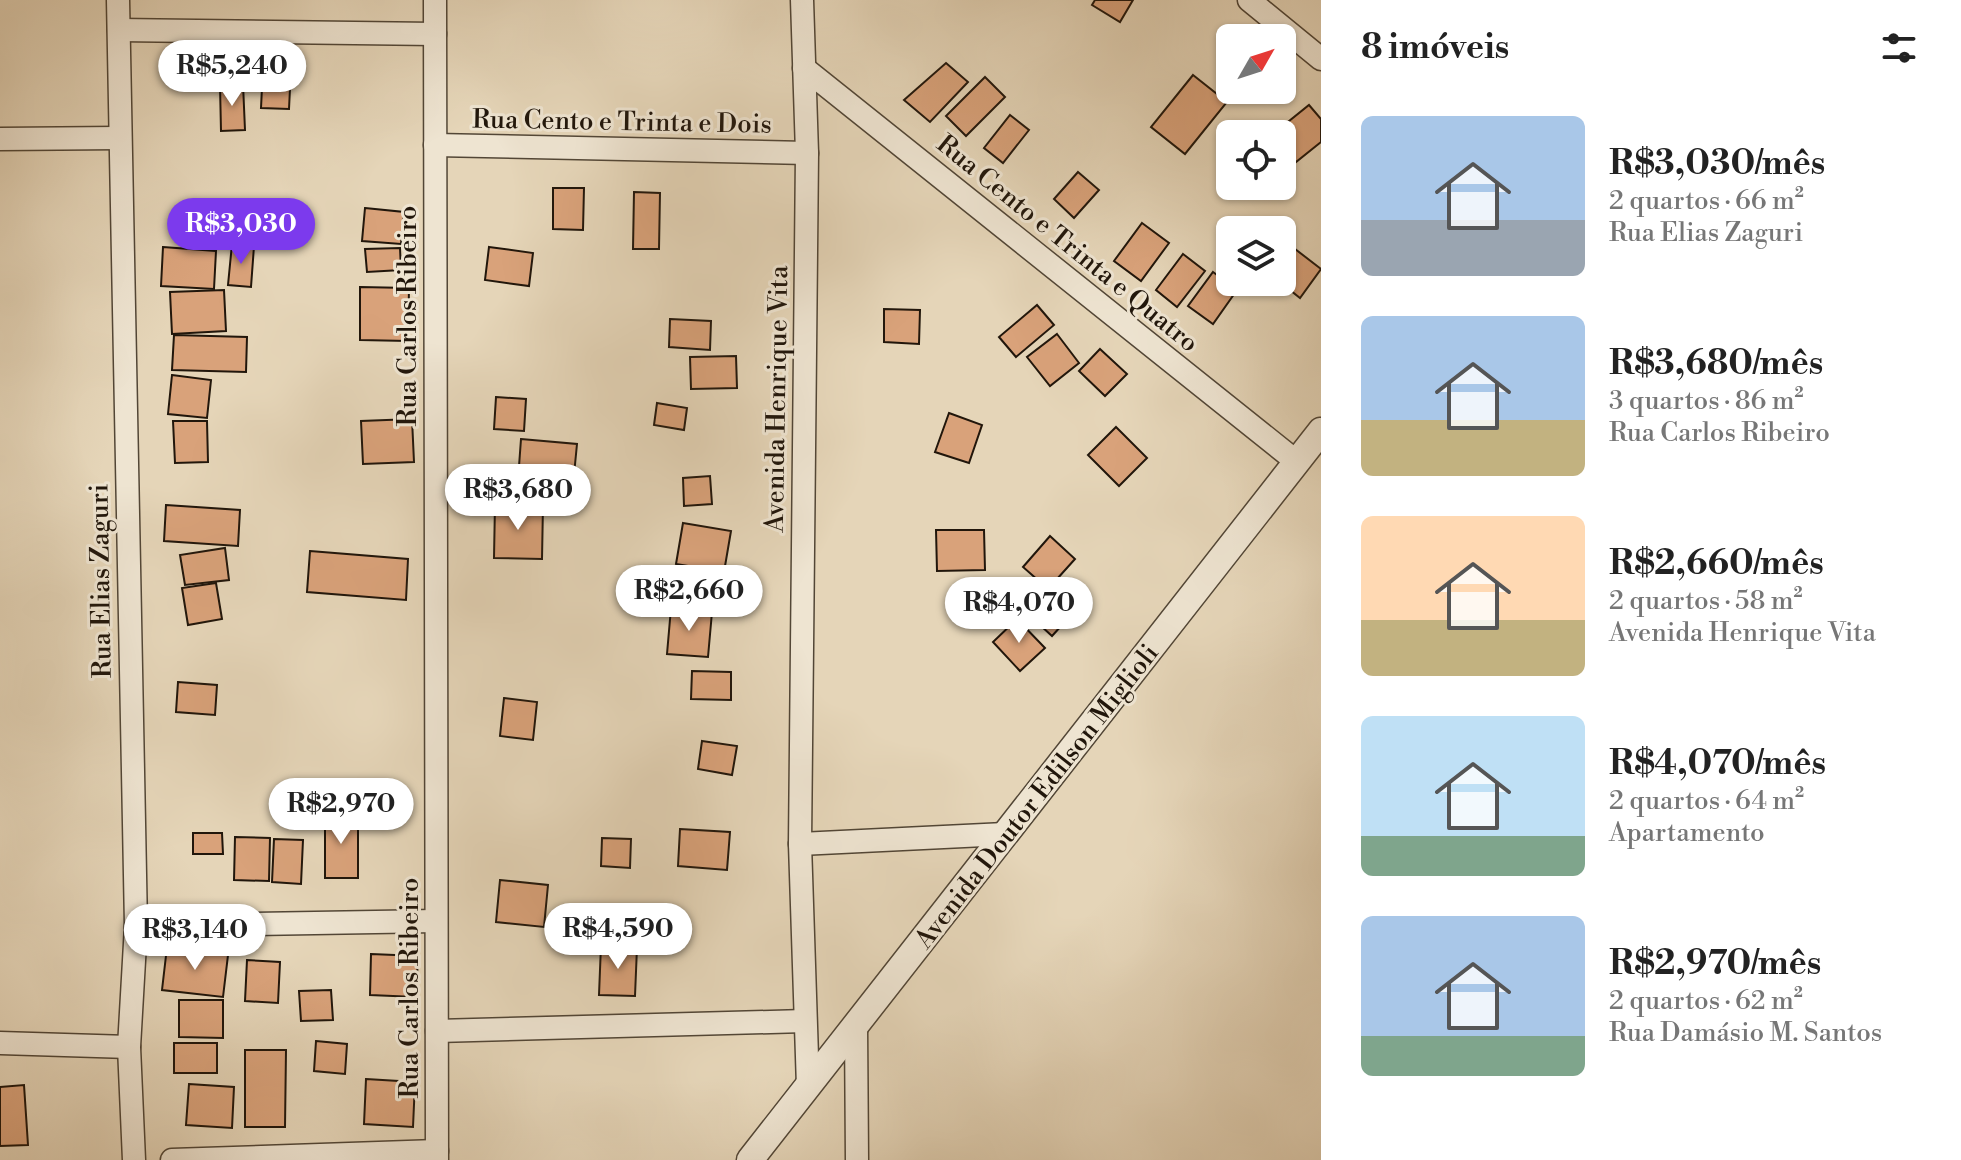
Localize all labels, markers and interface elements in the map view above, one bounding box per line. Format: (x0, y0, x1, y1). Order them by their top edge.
north arrow (1216, 24, 1296, 104)
map controls (1216, 24, 1296, 296)
icon: filters (1877, 26, 1921, 70)
text: 8 imóveis (1361, 27, 1509, 69)
pin: R$5,240 (158, 40, 306, 108)
text: R$5,240 (176, 50, 288, 82)
street label: Rua Cento e Trinta e Dois (472, 103, 772, 141)
button: locate (1216, 120, 1296, 200)
street label: Rua Cento e Trinta e Quatro (930, 128, 1205, 359)
text: R$3,030/mês (1609, 143, 1825, 185)
icon: home (1425, 148, 1521, 244)
text: 2 quartos · 66 m² (1609, 185, 1804, 217)
pin: R$3,030 (167, 198, 315, 266)
street label: Rua Carlos Ribeiro (392, 206, 424, 426)
text: R$3,030 (185, 208, 297, 240)
button: layers (1216, 216, 1296, 296)
text: Rua Elias Zaguri (1609, 217, 1803, 249)
street label: Avenida Henrique Vita (759, 264, 795, 534)
text: R$3,680/mês (1609, 343, 1823, 385)
icon: home (1425, 348, 1521, 444)
text: 3 quartos · 86 m² (1609, 385, 1804, 417)
text: Rua Carlos Ribeiro (1609, 417, 1830, 449)
pin: R$3,680 (444, 464, 592, 532)
text: R$3,680 (463, 474, 573, 506)
street label: Rua Elias Zaguri (83, 484, 119, 678)
text: R$2,660/mês (1609, 543, 1824, 585)
icon: home (1425, 548, 1521, 644)
pin: R$2,660 (615, 565, 763, 633)
text: R$2,660 (634, 575, 744, 607)
pin: R$4,070 (945, 577, 1093, 645)
text: 2 quartos · 58 m² (1609, 585, 1803, 617)
text: R$4,070 (963, 587, 1075, 619)
text: Avenida Henrique Vita (1609, 617, 1876, 649)
street label: Avenida Doutor Edilson Miglioli (907, 638, 1166, 956)
text: R$4,070/mês (1609, 743, 1826, 785)
icon: home (1425, 748, 1521, 844)
pin: R$2,970 (267, 778, 415, 846)
text: 2 quartos · 64 m² (1609, 785, 1804, 817)
text: R$2,970 (287, 788, 395, 820)
text: Apartamento (1609, 817, 1765, 849)
street label: Rua Carlos Ribeiro (394, 878, 426, 1098)
pin: R$4,590 (544, 903, 692, 971)
pin: R$3,140 (121, 904, 269, 972)
text: R$4,590 (562, 913, 674, 945)
text: R$3,140 (142, 914, 248, 946)
text: R$2,970/mês (1609, 943, 1821, 985)
icon: home (1425, 948, 1521, 1044)
text: 2 quartos · 62 m² (1609, 985, 1803, 1017)
text: Rua Damásio M. Santos (1609, 1017, 1882, 1049)

